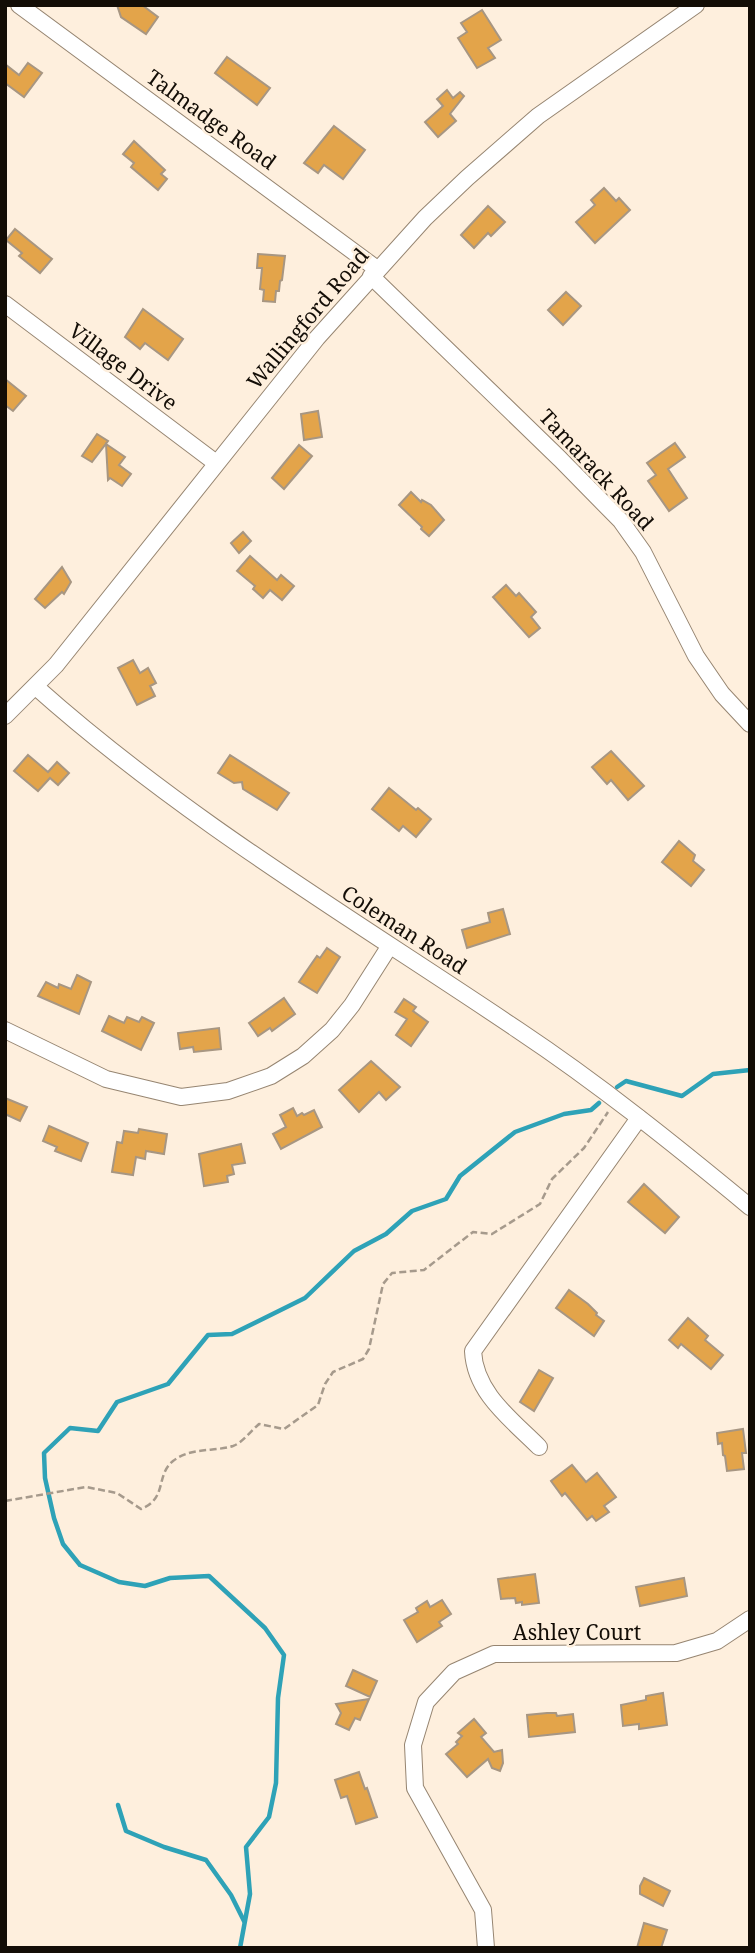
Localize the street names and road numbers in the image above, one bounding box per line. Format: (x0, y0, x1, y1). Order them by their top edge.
street label: Talmadge Road (141, 63, 282, 176)
street label: Wallingford Road (240, 242, 374, 395)
street label: Village Drive (64, 316, 184, 416)
street label: Tamarack Road (533, 403, 660, 536)
street label: Coleman Road (337, 878, 473, 980)
street label: Ashley Court (513, 1618, 641, 1646)

